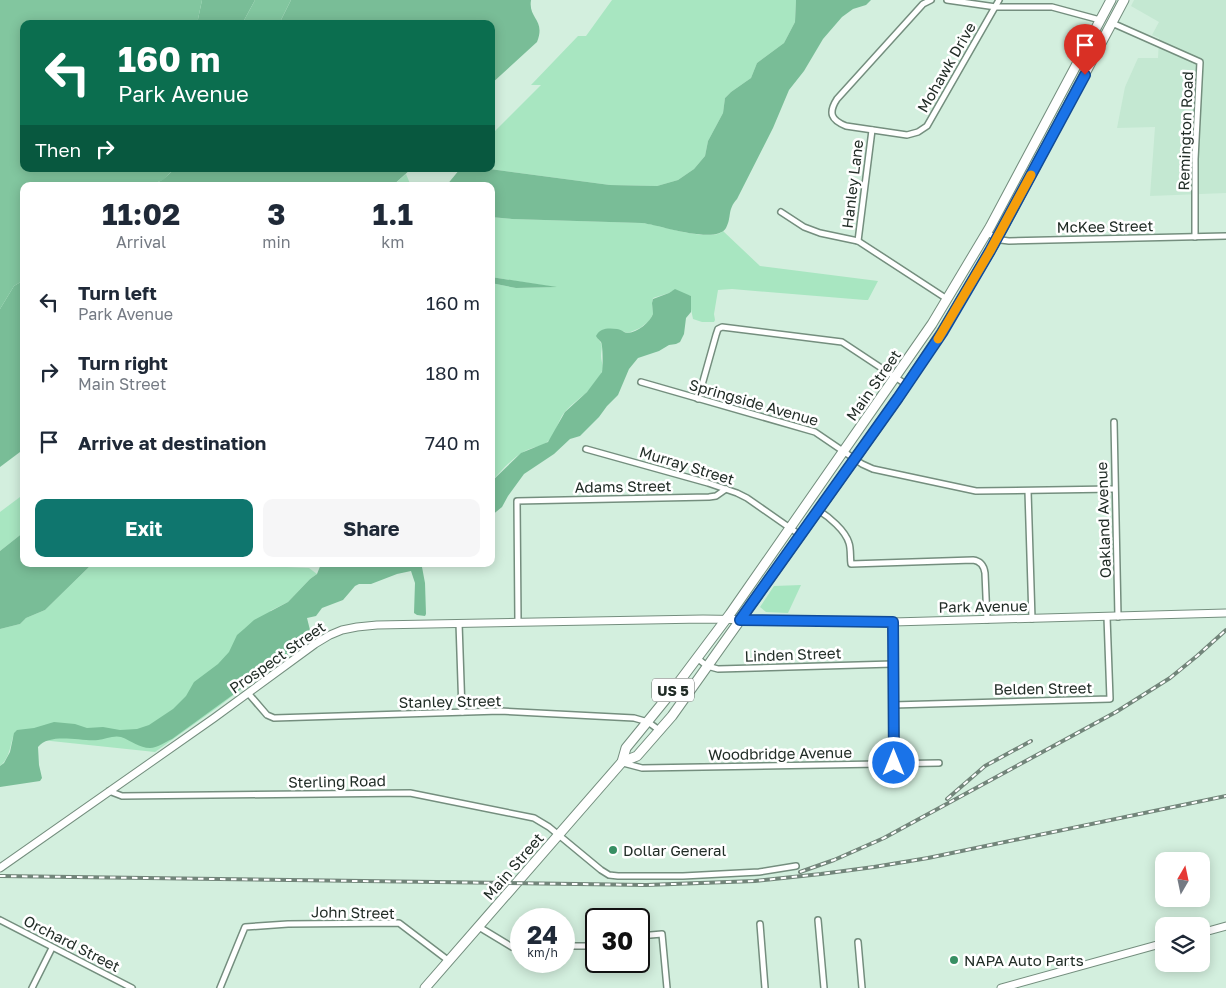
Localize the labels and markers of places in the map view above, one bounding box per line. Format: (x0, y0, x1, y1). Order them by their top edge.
pin (1064, 24, 1106, 75)
place label: Dollar General (623, 841, 727, 859)
marker: Dollar General (607, 844, 619, 856)
place label: NAPA Auto Parts (964, 951, 1084, 969)
marker: NAPA Auto Parts (948, 954, 960, 966)

